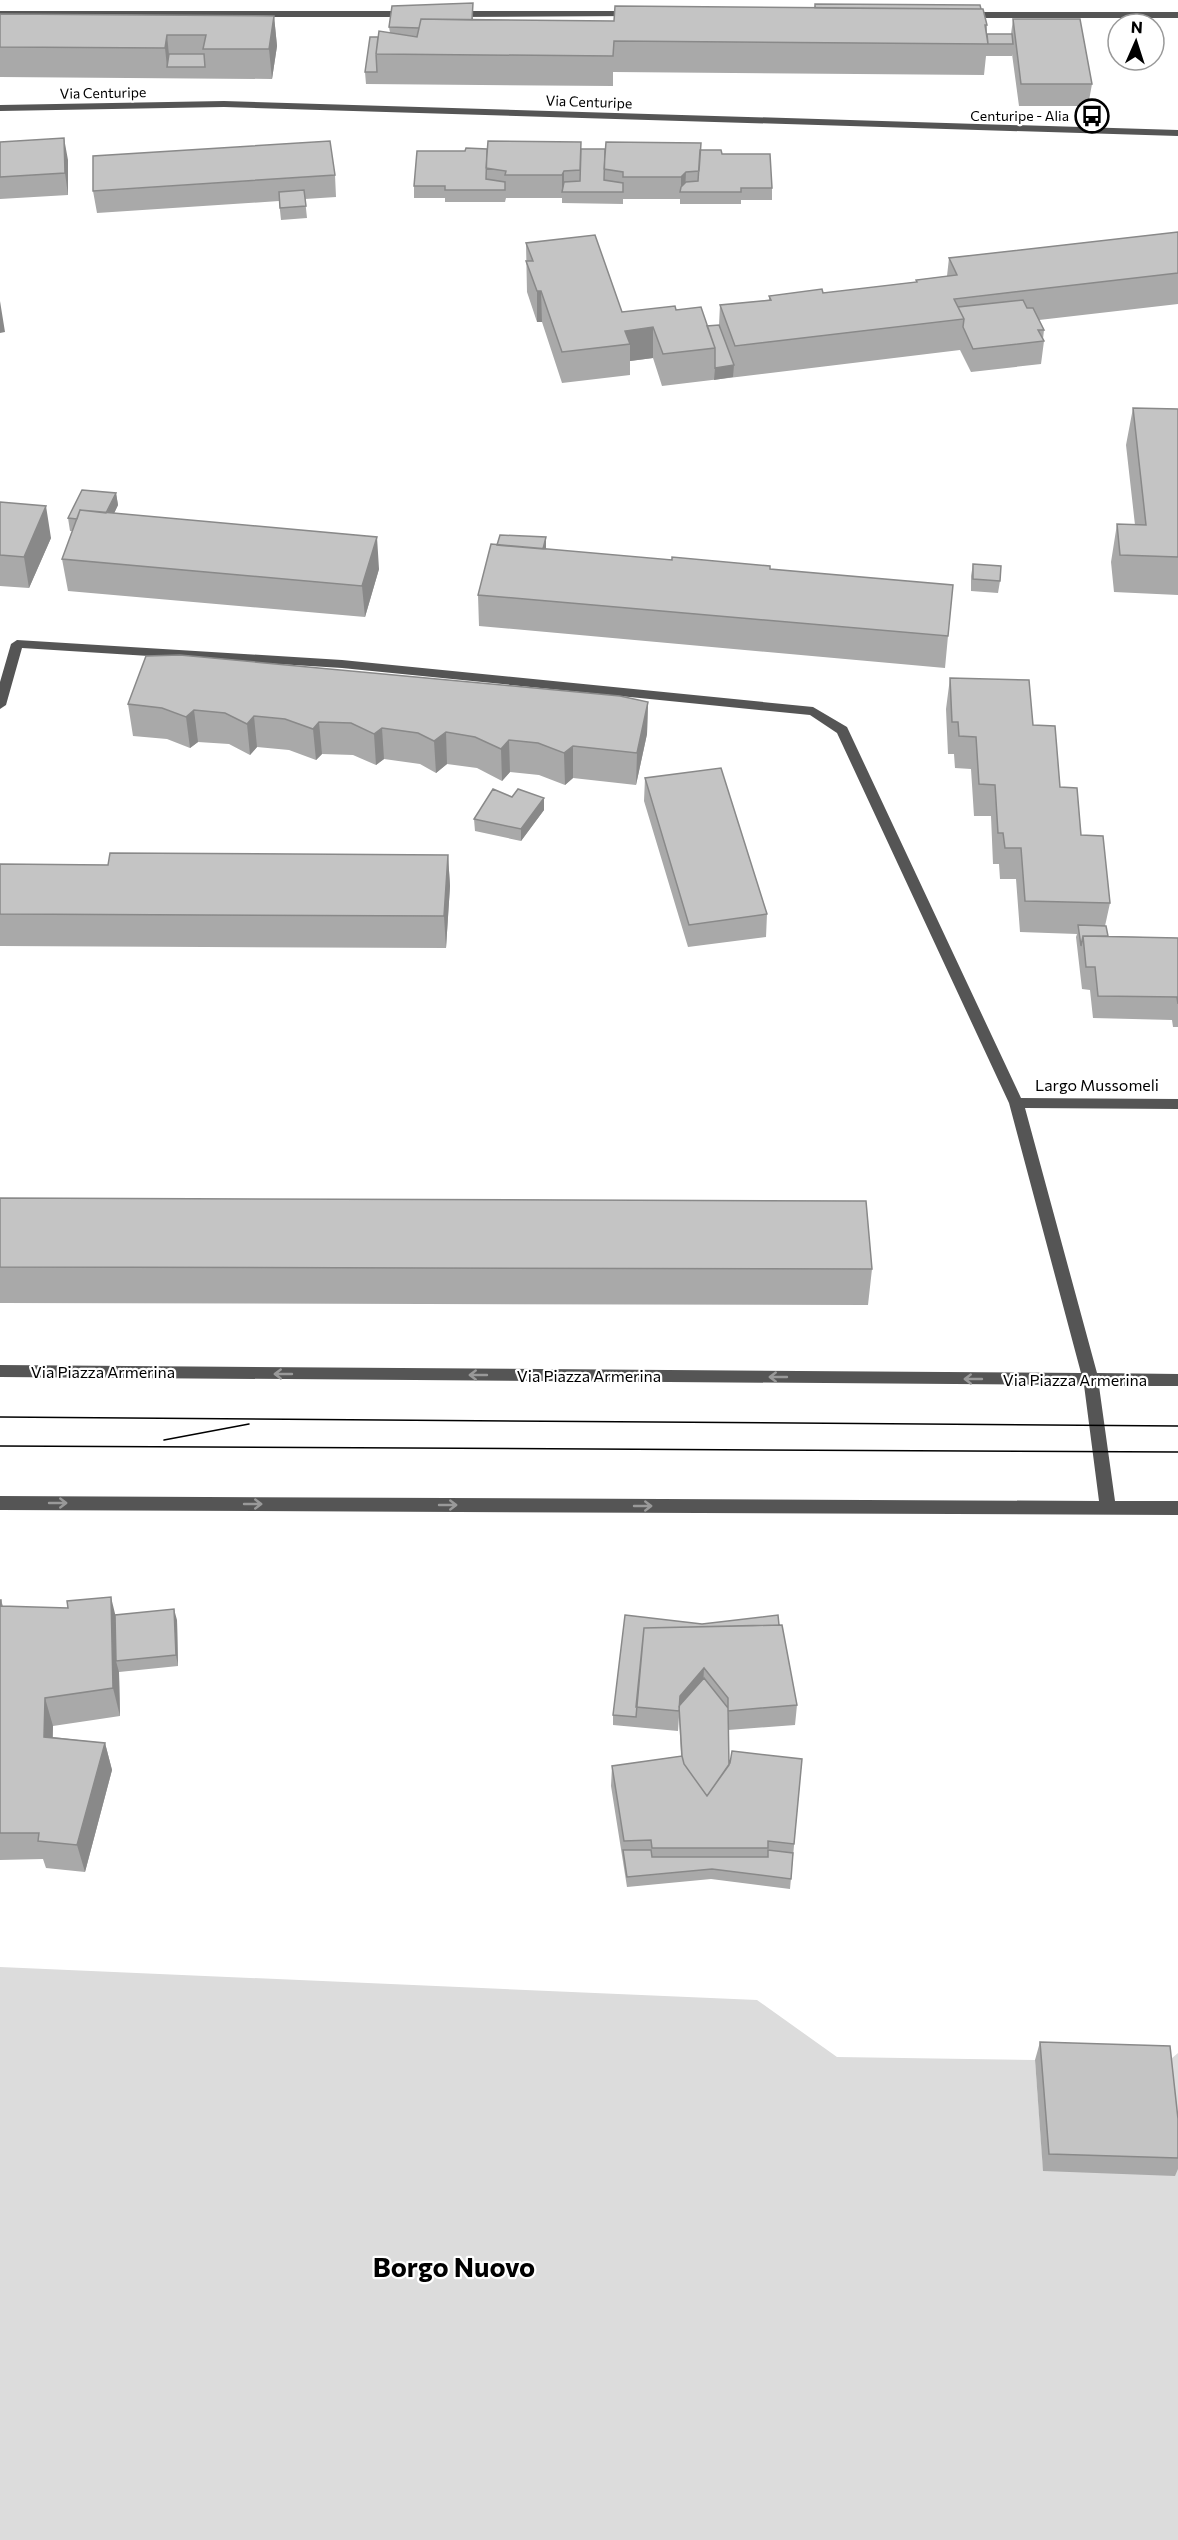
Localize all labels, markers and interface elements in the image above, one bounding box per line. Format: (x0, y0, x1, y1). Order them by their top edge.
north arrow (1106, 12, 1166, 72)
text: N (1130, 17, 1143, 36)
street label: Via Centuripe (60, 83, 146, 102)
street label: Via Centuripe (545, 91, 633, 112)
bus stop icon: Centuripe - Alia (1074, 98, 1110, 134)
place label: Centuripe - Alia (970, 107, 1069, 124)
street label: Largo Mussomeli (1035, 1075, 1159, 1094)
street label: Via Piazza Armerina (31, 1362, 175, 1381)
street label: Via Piazza Armerina (517, 1366, 661, 1385)
one-way arrow (273, 1368, 293, 1380)
one-way arrow (468, 1369, 488, 1381)
street label: Via Piazza Armerina (1003, 1370, 1147, 1389)
one-way arrow (768, 1372, 788, 1383)
one-way arrow (963, 1373, 983, 1385)
one-way arrow (48, 1497, 68, 1509)
one-way arrow (243, 1498, 263, 1510)
one-way arrow (438, 1499, 458, 1511)
one-way arrow (633, 1500, 653, 1512)
district label: Borgo Nuovo (373, 2250, 535, 2283)

